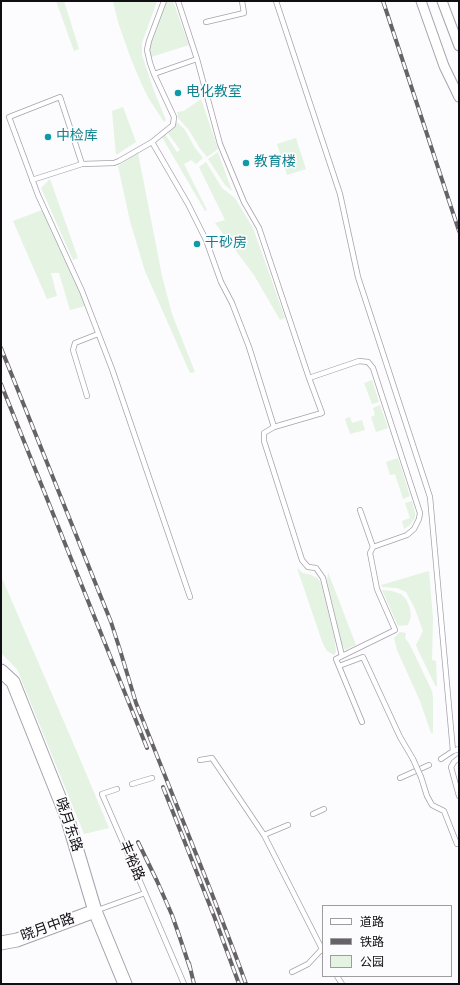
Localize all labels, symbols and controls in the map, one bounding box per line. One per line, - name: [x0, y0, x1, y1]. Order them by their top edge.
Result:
- place label: 电化教室: [186, 85, 242, 101]
- marker: 电化教室: [173, 88, 183, 98]
- place label: 中检库: [56, 129, 98, 145]
- marker: 中检库: [43, 132, 53, 142]
- place label: 教育楼: [254, 155, 296, 171]
- marker: 教育楼: [241, 158, 251, 168]
- place label: 干砂房: [205, 236, 247, 252]
- marker: 干砂房: [192, 239, 202, 249]
- street label: 晓月东路: [51, 796, 85, 854]
- street label: 丰裕路: [115, 838, 147, 884]
- legend: [322, 905, 452, 977]
- street label: 晓月中路: [19, 911, 77, 945]
- text: 道路: [360, 914, 384, 930]
- text: 铁路: [360, 934, 384, 950]
- text: 公园: [360, 954, 384, 970]

